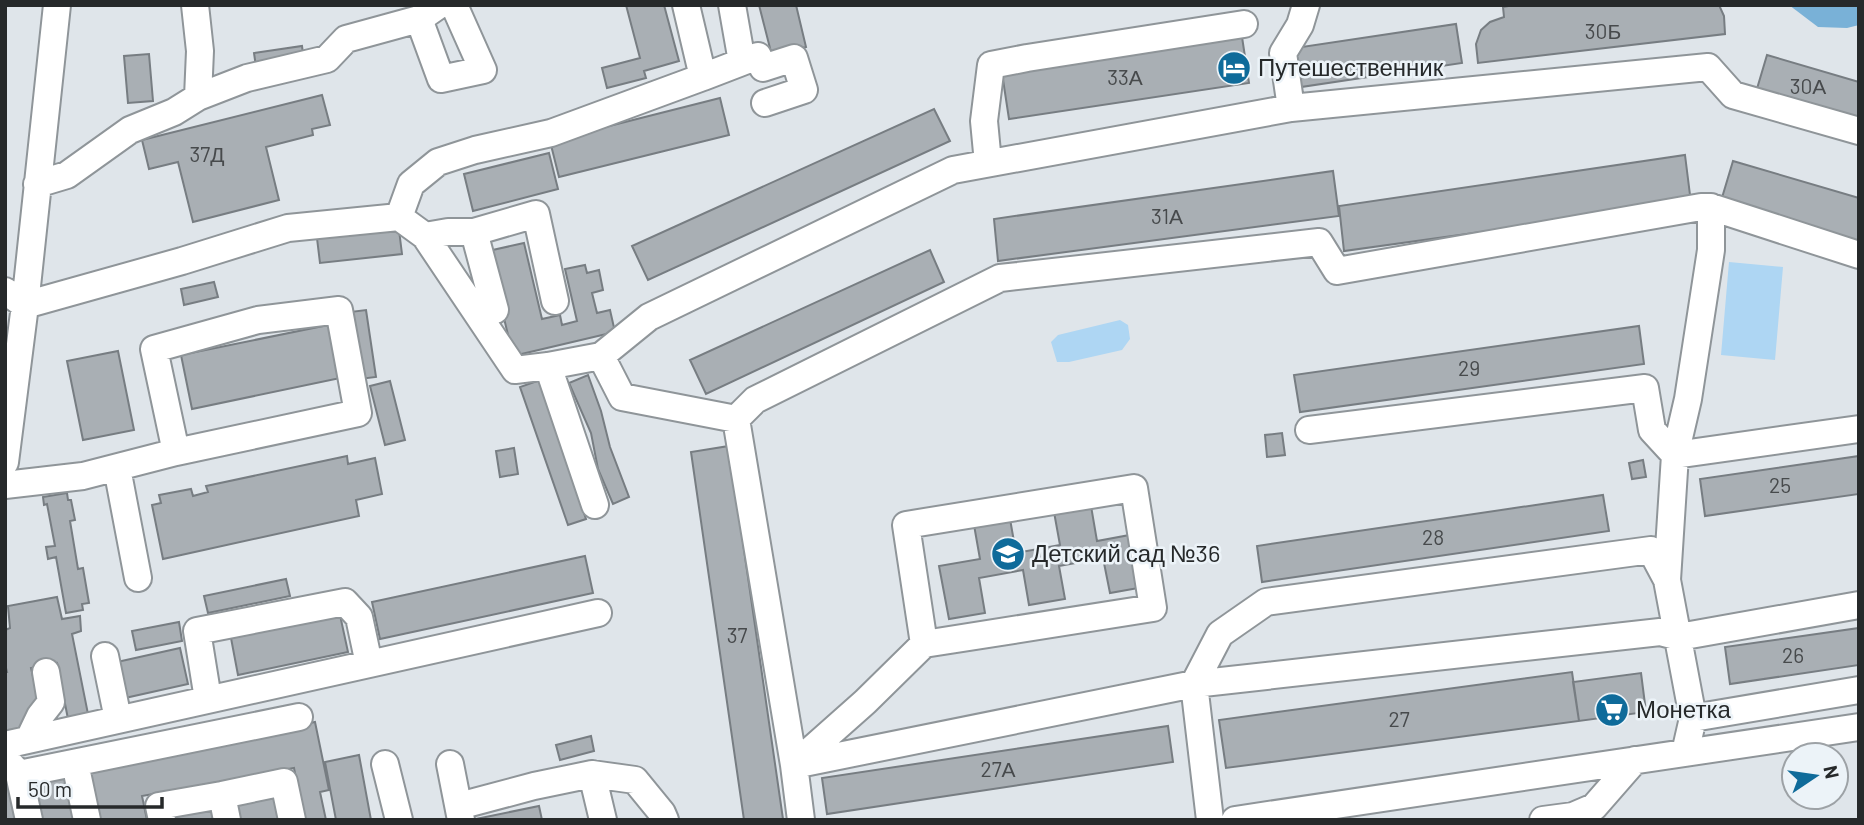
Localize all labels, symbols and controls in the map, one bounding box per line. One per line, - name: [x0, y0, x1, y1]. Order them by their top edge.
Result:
- house number: 30Б: [1585, 18, 1621, 43]
- hotel icon: Путешественник: [1215, 49, 1253, 87]
- place label: Путешественник: [1258, 52, 1444, 81]
- house number: 33А: [1107, 64, 1143, 89]
- house number: 30А: [1790, 73, 1826, 98]
- house number: 37Д: [190, 141, 224, 166]
- house number: 31А: [1151, 203, 1183, 228]
- house number: 29: [1458, 355, 1480, 380]
- house number: 25: [1769, 472, 1791, 497]
- house number: 28: [1422, 524, 1444, 549]
- school or university icon: Детский сад №36: [989, 535, 1027, 573]
- place label: Детский сад №36: [1032, 538, 1220, 567]
- house number: 37: [727, 622, 747, 647]
- house number: 26: [1782, 642, 1804, 667]
- supermarket icon: Монетка: [1593, 691, 1631, 729]
- place label: Монетка: [1636, 694, 1731, 723]
- house number: 27: [1388, 706, 1410, 731]
- north arrow: [1780, 741, 1850, 811]
- house number: 27А: [980, 756, 1016, 781]
- text: N: [1819, 763, 1845, 781]
- scale bar: [18, 766, 161, 810]
- text: 50 m: [28, 776, 72, 801]

